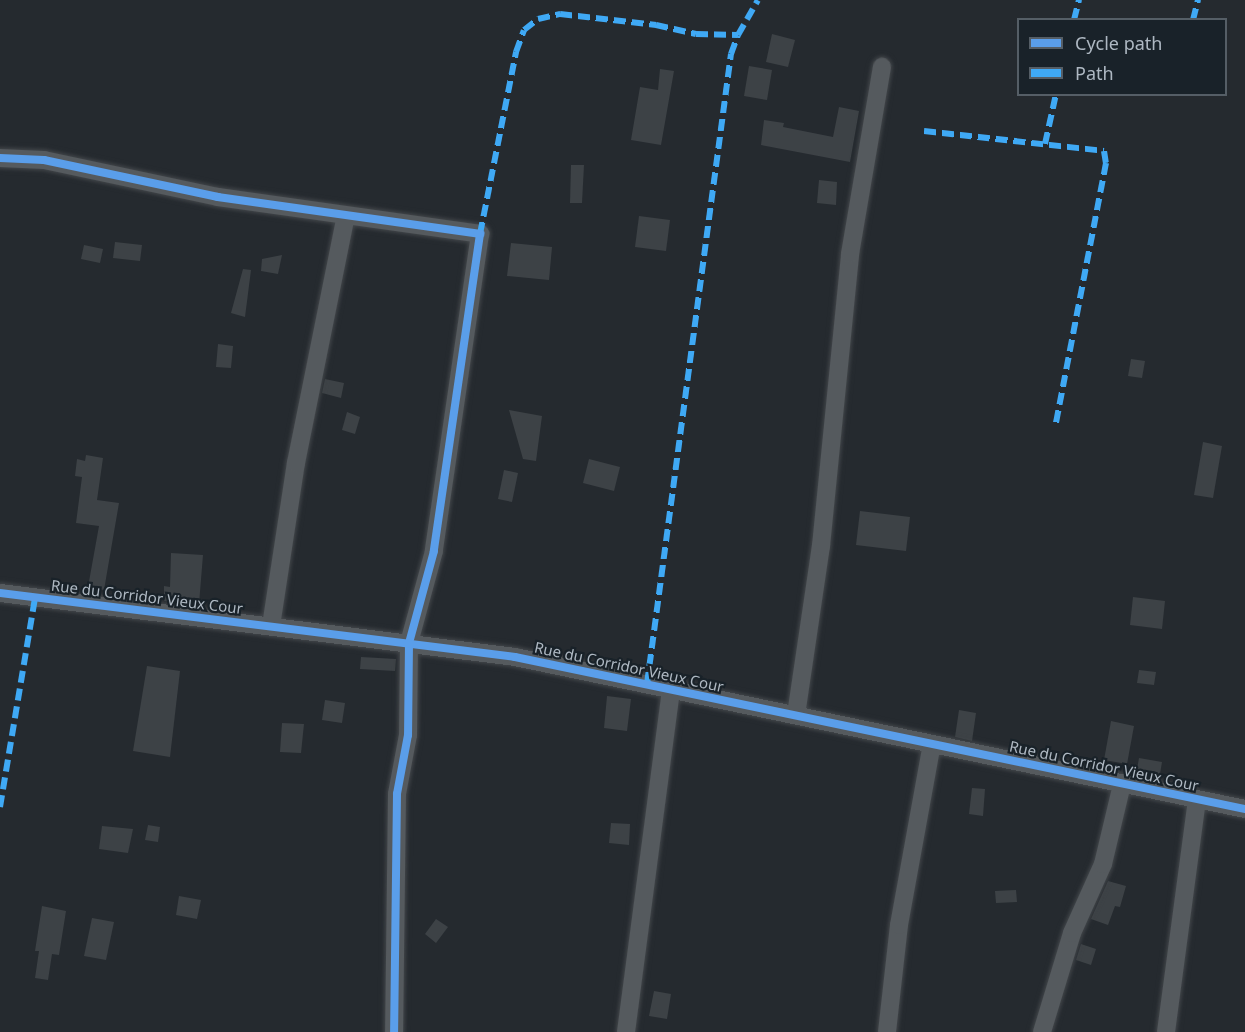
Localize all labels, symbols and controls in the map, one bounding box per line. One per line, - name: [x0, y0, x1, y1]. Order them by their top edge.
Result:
- legend: [1017, 18, 1227, 96]
- text: Cycle path: [1075, 31, 1162, 55]
- text: Path: [1075, 61, 1114, 85]
- street label: Rue du Corridor Vieux Cour: [50, 576, 244, 618]
- street label: Rue du Corridor Vieux Cour: [533, 638, 725, 696]
- street label: Rue du Corridor Vieux Cour: [1008, 737, 1200, 795]

